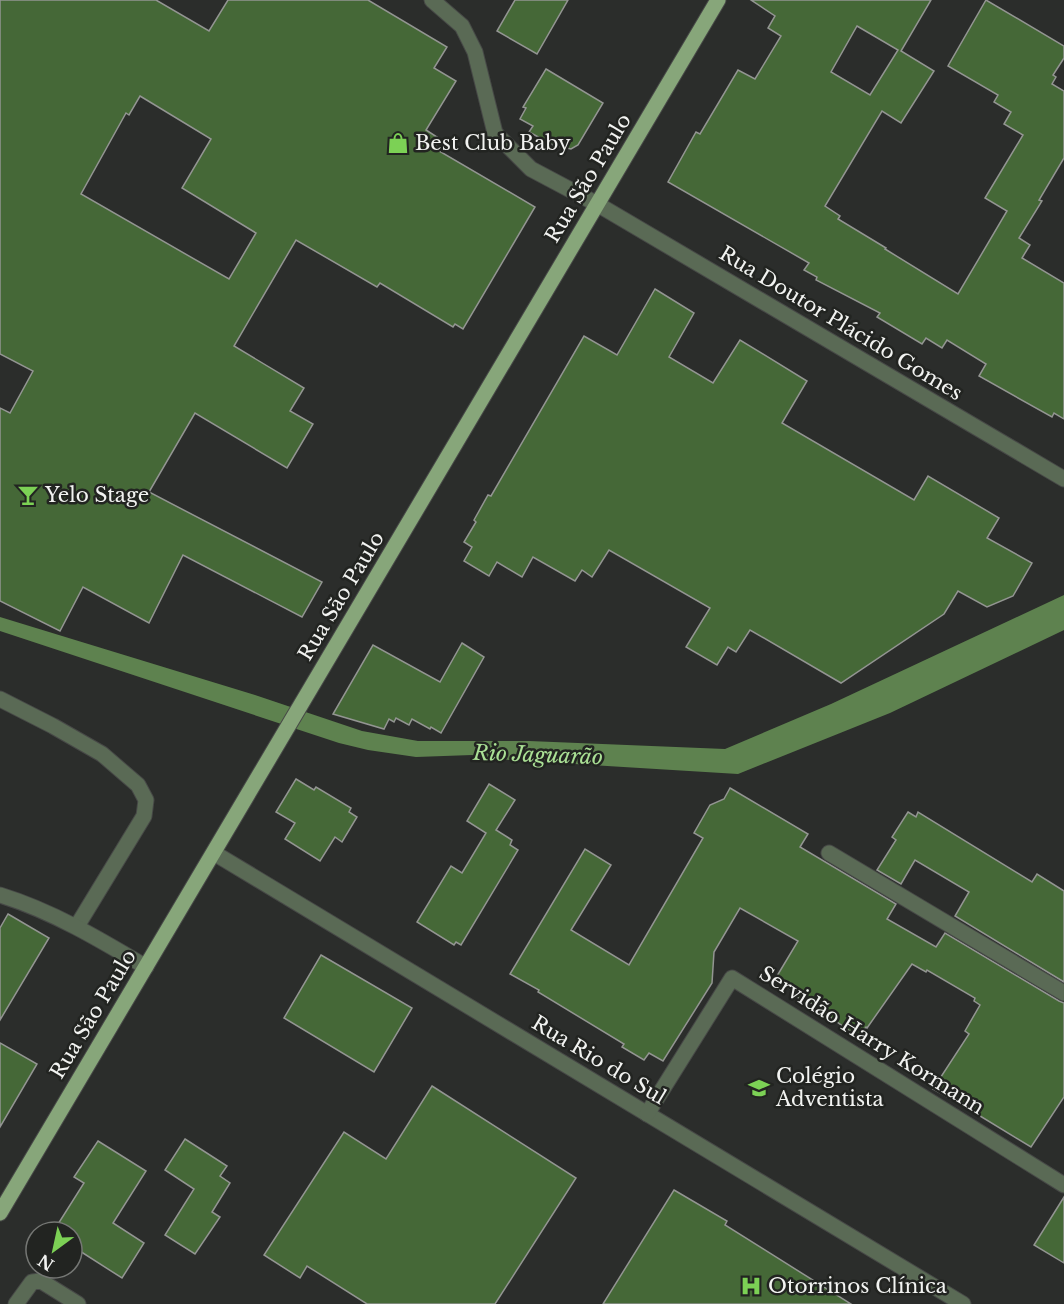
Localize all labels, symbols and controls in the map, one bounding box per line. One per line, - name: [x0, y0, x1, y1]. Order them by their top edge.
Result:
- street label: Rua São Paulo: [540, 109, 636, 247]
- shop icon: Best Club Baby: [386, 131, 410, 155]
- place label: Best Club Baby: [415, 131, 571, 155]
- street label: Rua Doutor Plácido Gomes: [715, 241, 967, 405]
- bar icon: Yelo Stage: [16, 483, 40, 507]
- place label: Yelo Stage: [44, 483, 149, 507]
- street label: Rua São Paulo: [293, 527, 389, 665]
- water label: Rio Jaguarão: [472, 740, 603, 770]
- street label: Rua São Paulo: [45, 945, 141, 1083]
- street label: Servidão Harry Kormann: [755, 961, 989, 1119]
- street label: Rua Rio do Sul: [528, 1010, 670, 1110]
- place label: Colégio Adventista: [775, 1064, 885, 1111]
- school or university icon: Colégio Adventista: [747, 1076, 771, 1100]
- north arrow: [24, 1220, 84, 1280]
- text: N: [34, 1250, 58, 1275]
- hospital icon: Otorrinos Clínica: [739, 1274, 763, 1298]
- place label: Otorrinos Clínica: [768, 1274, 948, 1298]

